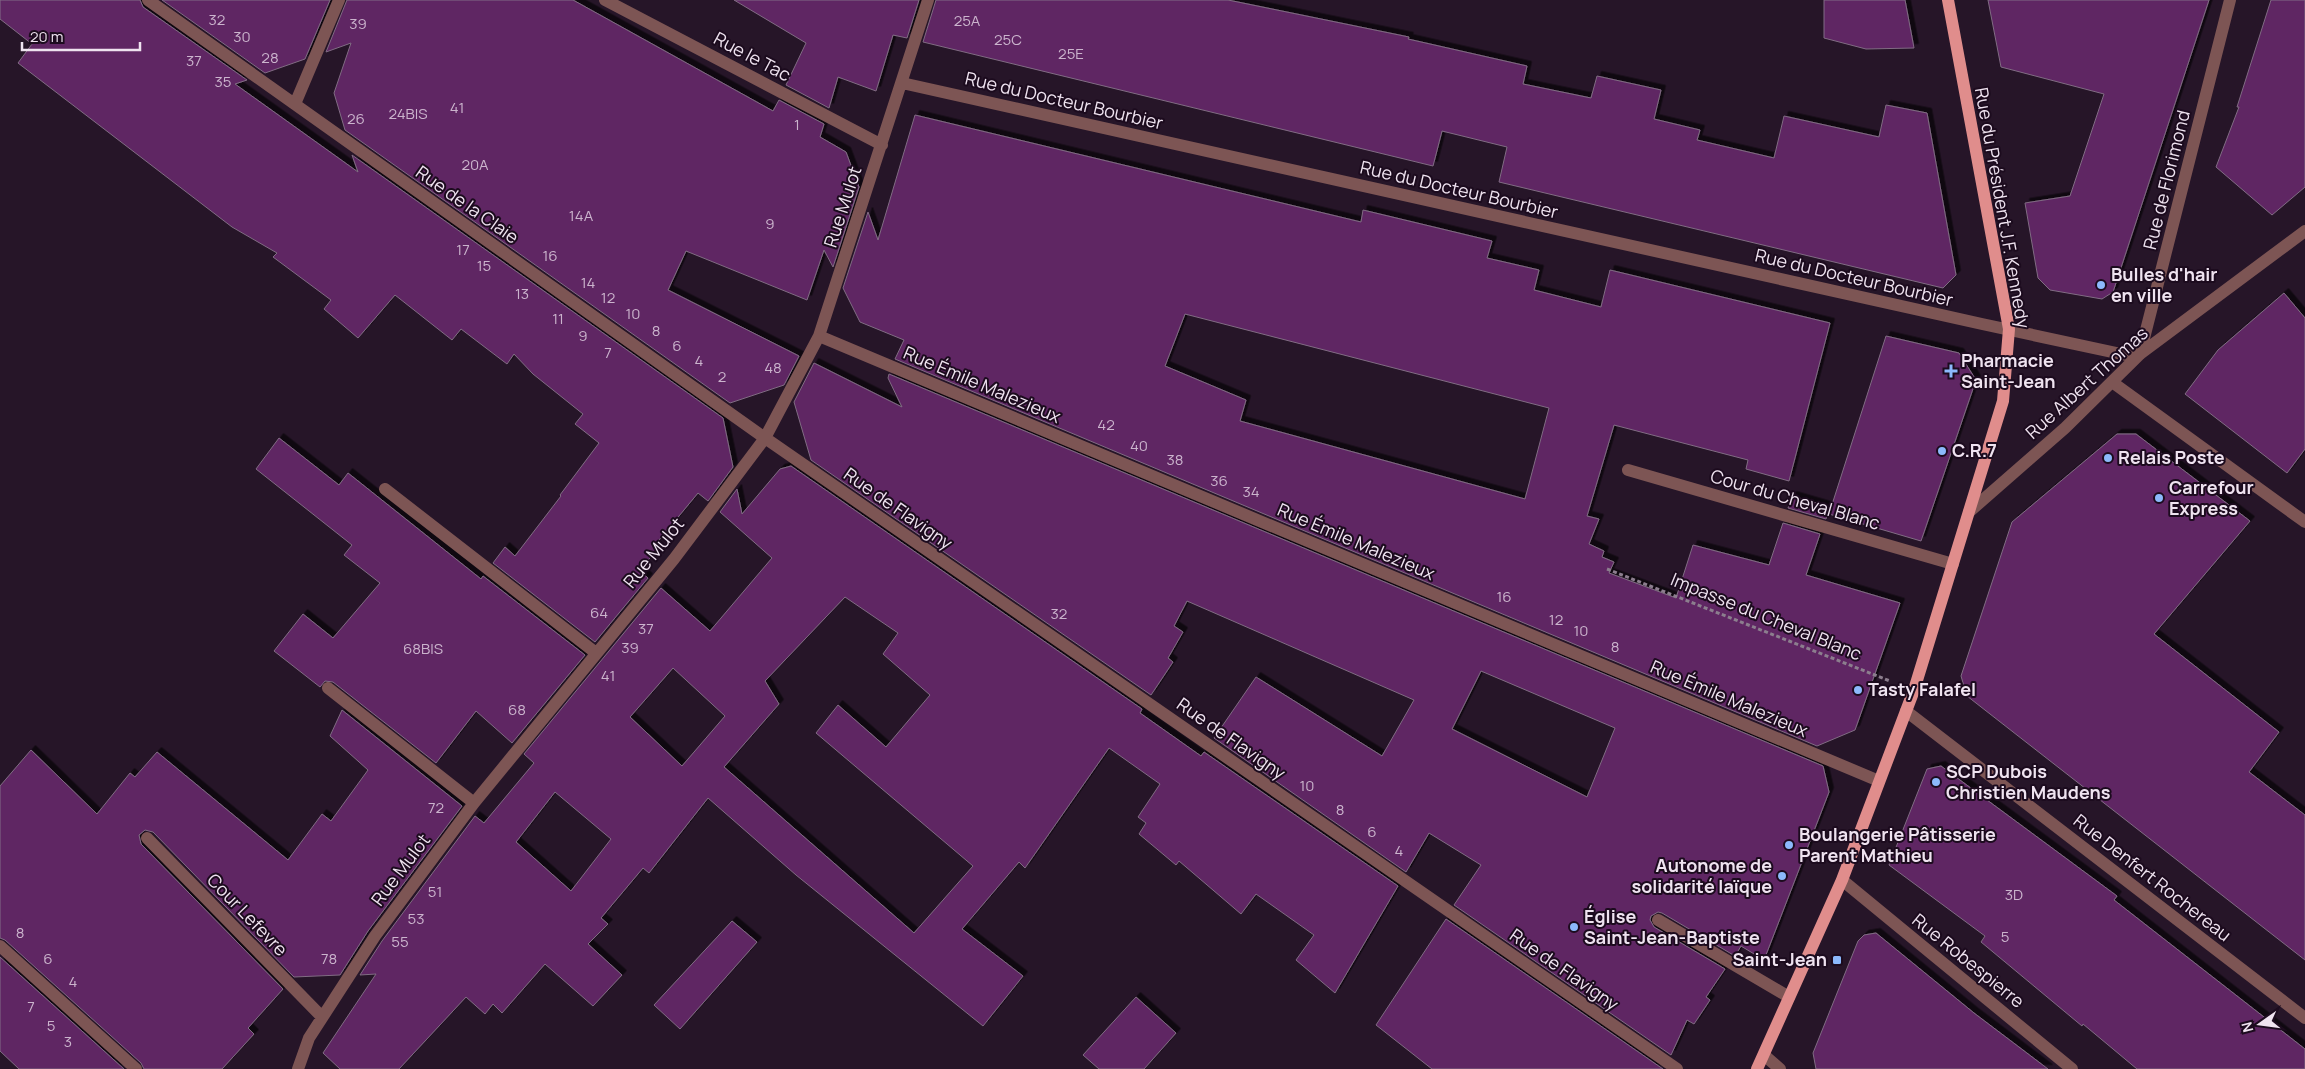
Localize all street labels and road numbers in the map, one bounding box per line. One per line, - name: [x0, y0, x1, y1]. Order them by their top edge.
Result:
- street label: Rue le Tac: [710, 26, 795, 86]
- street label: Rue du Docteur Bourbier: [963, 66, 1166, 135]
- street label: Rue du Président J.F. Kennedy: [1970, 85, 2036, 331]
- street label: Rue de Florimond: [2137, 108, 2195, 252]
- street label: Rue du Docteur Bourbier: [1358, 155, 1561, 224]
- street label: Rue de la Claie: [411, 160, 524, 249]
- street label: Rue Mulot: [818, 163, 866, 250]
- street label: Rue du Docteur Bourbier: [1753, 243, 1956, 312]
- street label: Rue Albert Thomas: [2020, 321, 2153, 444]
- street label: Rue Émile Malezieux: [900, 340, 1065, 428]
- street label: Rue de Flavigny: [839, 462, 958, 555]
- street label: Cour du Cheval Blanc: [1708, 463, 1883, 535]
- street label: Rue Émile Malezieux: [1274, 497, 1439, 585]
- street label: Rue Mulot: [617, 512, 689, 593]
- street label: Impasse du Cheval Blanc: [1667, 567, 1866, 665]
- street label: Rue Émile Malezieux: [1647, 654, 1812, 742]
- street label: Rue de Flavigny: [1172, 692, 1291, 785]
- street label: Rue Denfert Rochereau: [2069, 808, 2236, 946]
- street label: Rue Mulot: [365, 829, 435, 910]
- street label: Cour Lefevre: [202, 868, 293, 961]
- street label: Rue Robespierre: [1908, 908, 2030, 1013]
- street label: Rue de Flavigny: [1505, 923, 1624, 1016]

